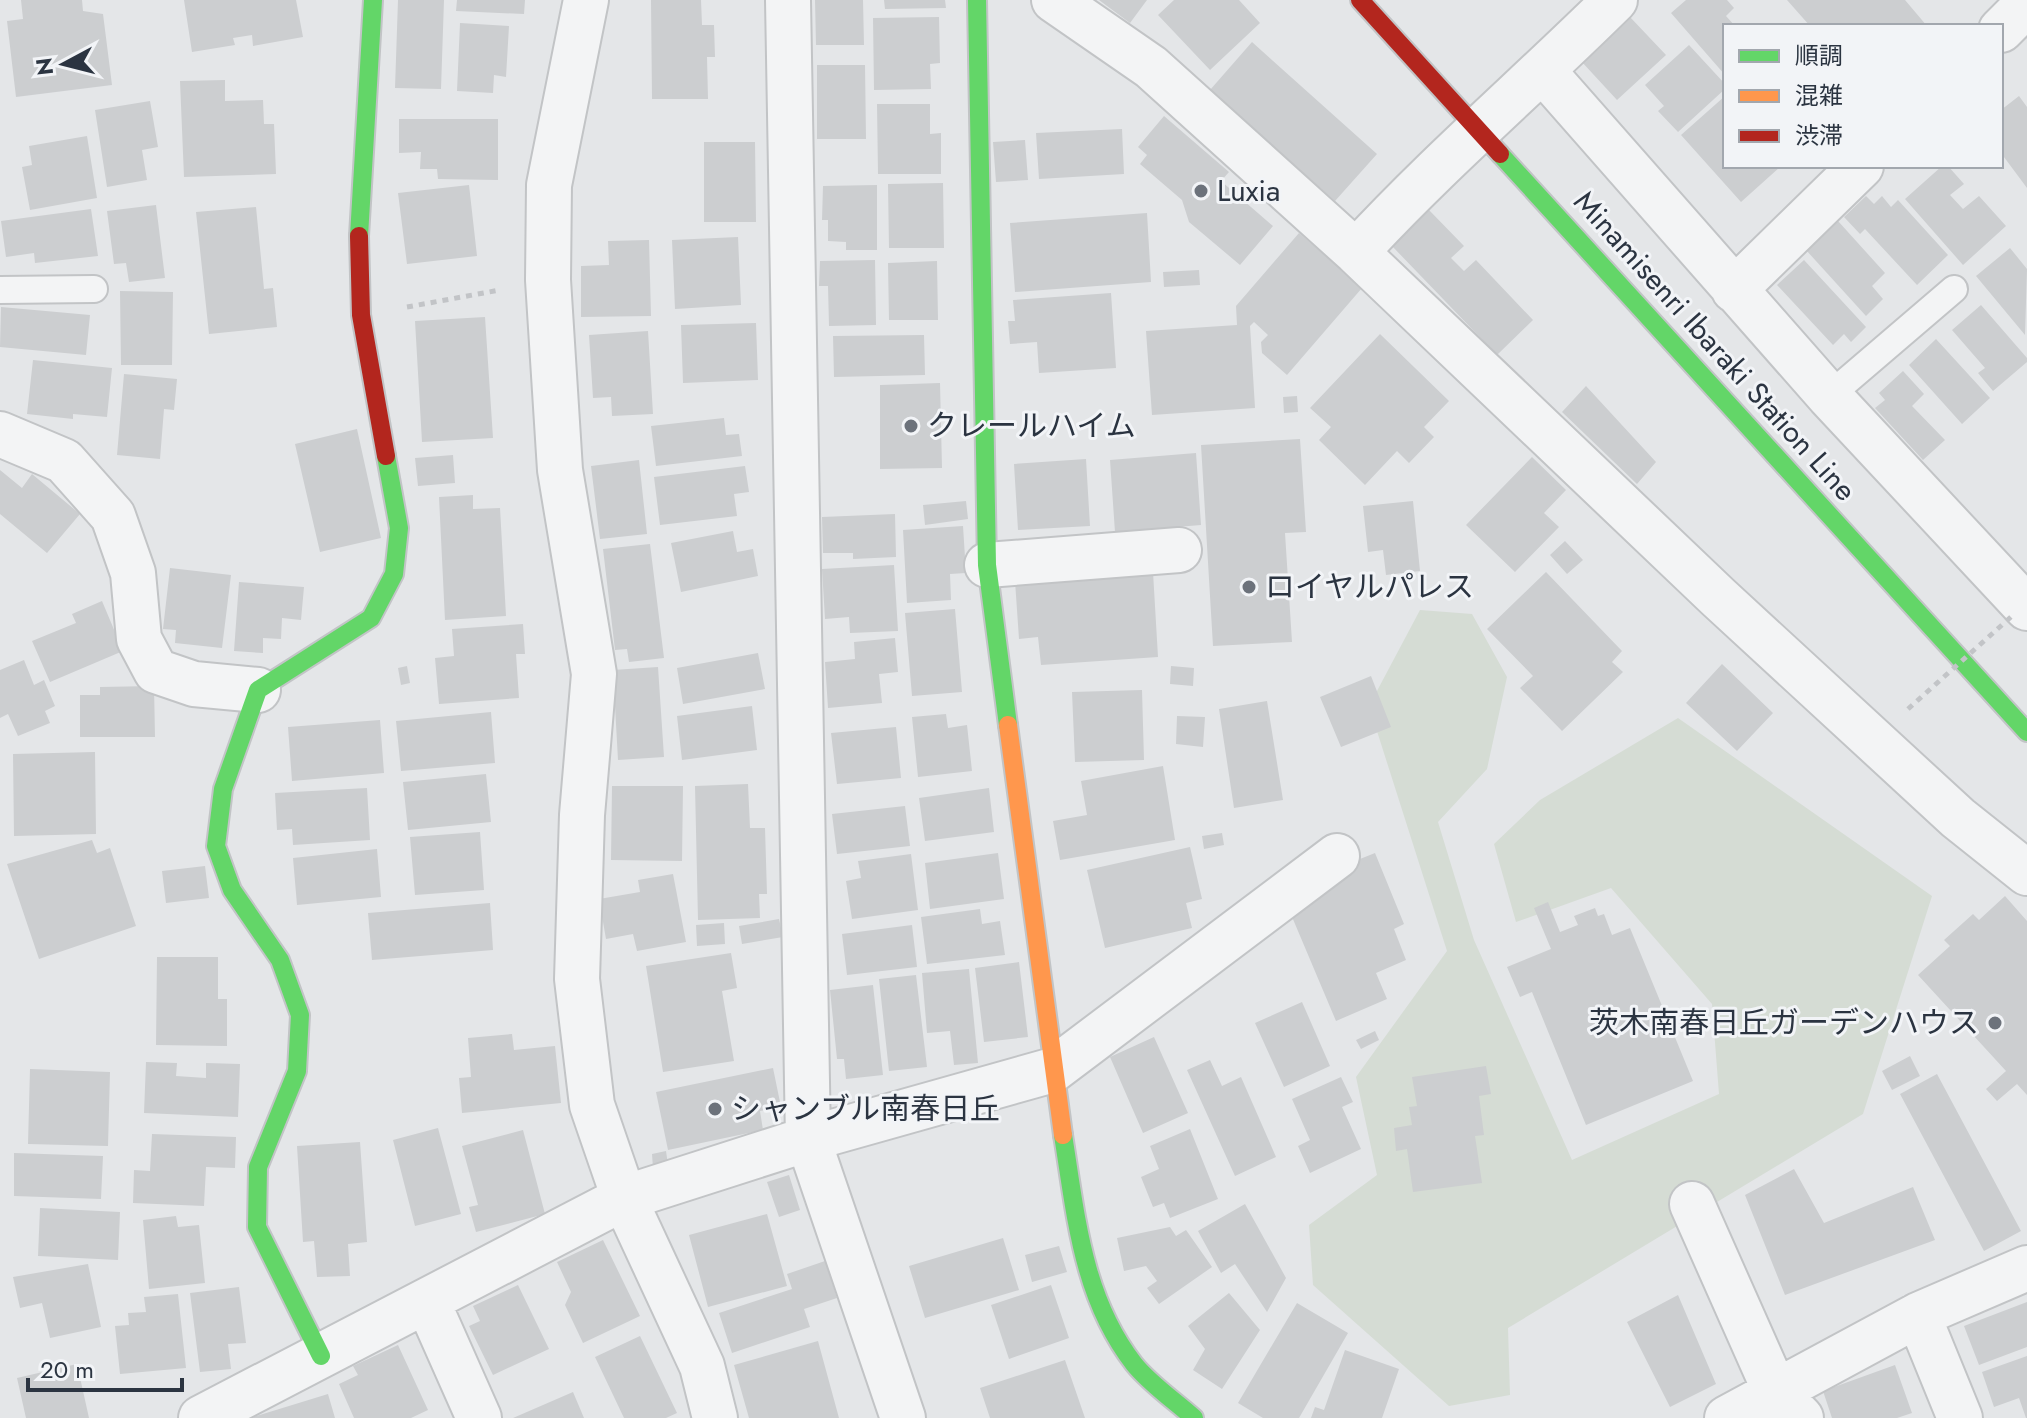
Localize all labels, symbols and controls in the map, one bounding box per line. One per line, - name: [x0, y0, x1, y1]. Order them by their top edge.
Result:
- north arrow: [24, 24, 104, 104]
- legend: [1723, 24, 2003, 168]
- text: 順調: [1795, 38, 1843, 73]
- text: N: [27, 56, 61, 77]
- text: 混雑: [1795, 78, 1843, 113]
- text: 渋滞: [1795, 118, 1843, 153]
- place label: Luxia: [1217, 169, 1280, 212]
- street label: Minamisenri Ibaraki Station Line: [1564, 181, 1867, 510]
- marker: Luxia: [1192, 182, 1210, 200]
- place label: クレールハイム: [927, 404, 1136, 447]
- marker: クレールハイム: [902, 417, 920, 435]
- place label: ロイヤルパレス: [1265, 565, 1474, 608]
- marker: ロイヤルパレス: [1240, 578, 1258, 596]
- place label: 茨木南春日丘ガーデンハウス: [1589, 1001, 1979, 1044]
- marker: 茨木南春日丘ガーデンハウス: [1986, 1014, 2004, 1032]
- place label: シャンブル南春日丘: [731, 1087, 1000, 1130]
- marker: シャンブル南春日丘: [706, 1100, 724, 1118]
- scale bar: [28, 1342, 182, 1392]
- text: 20 m: [40, 1352, 94, 1387]

